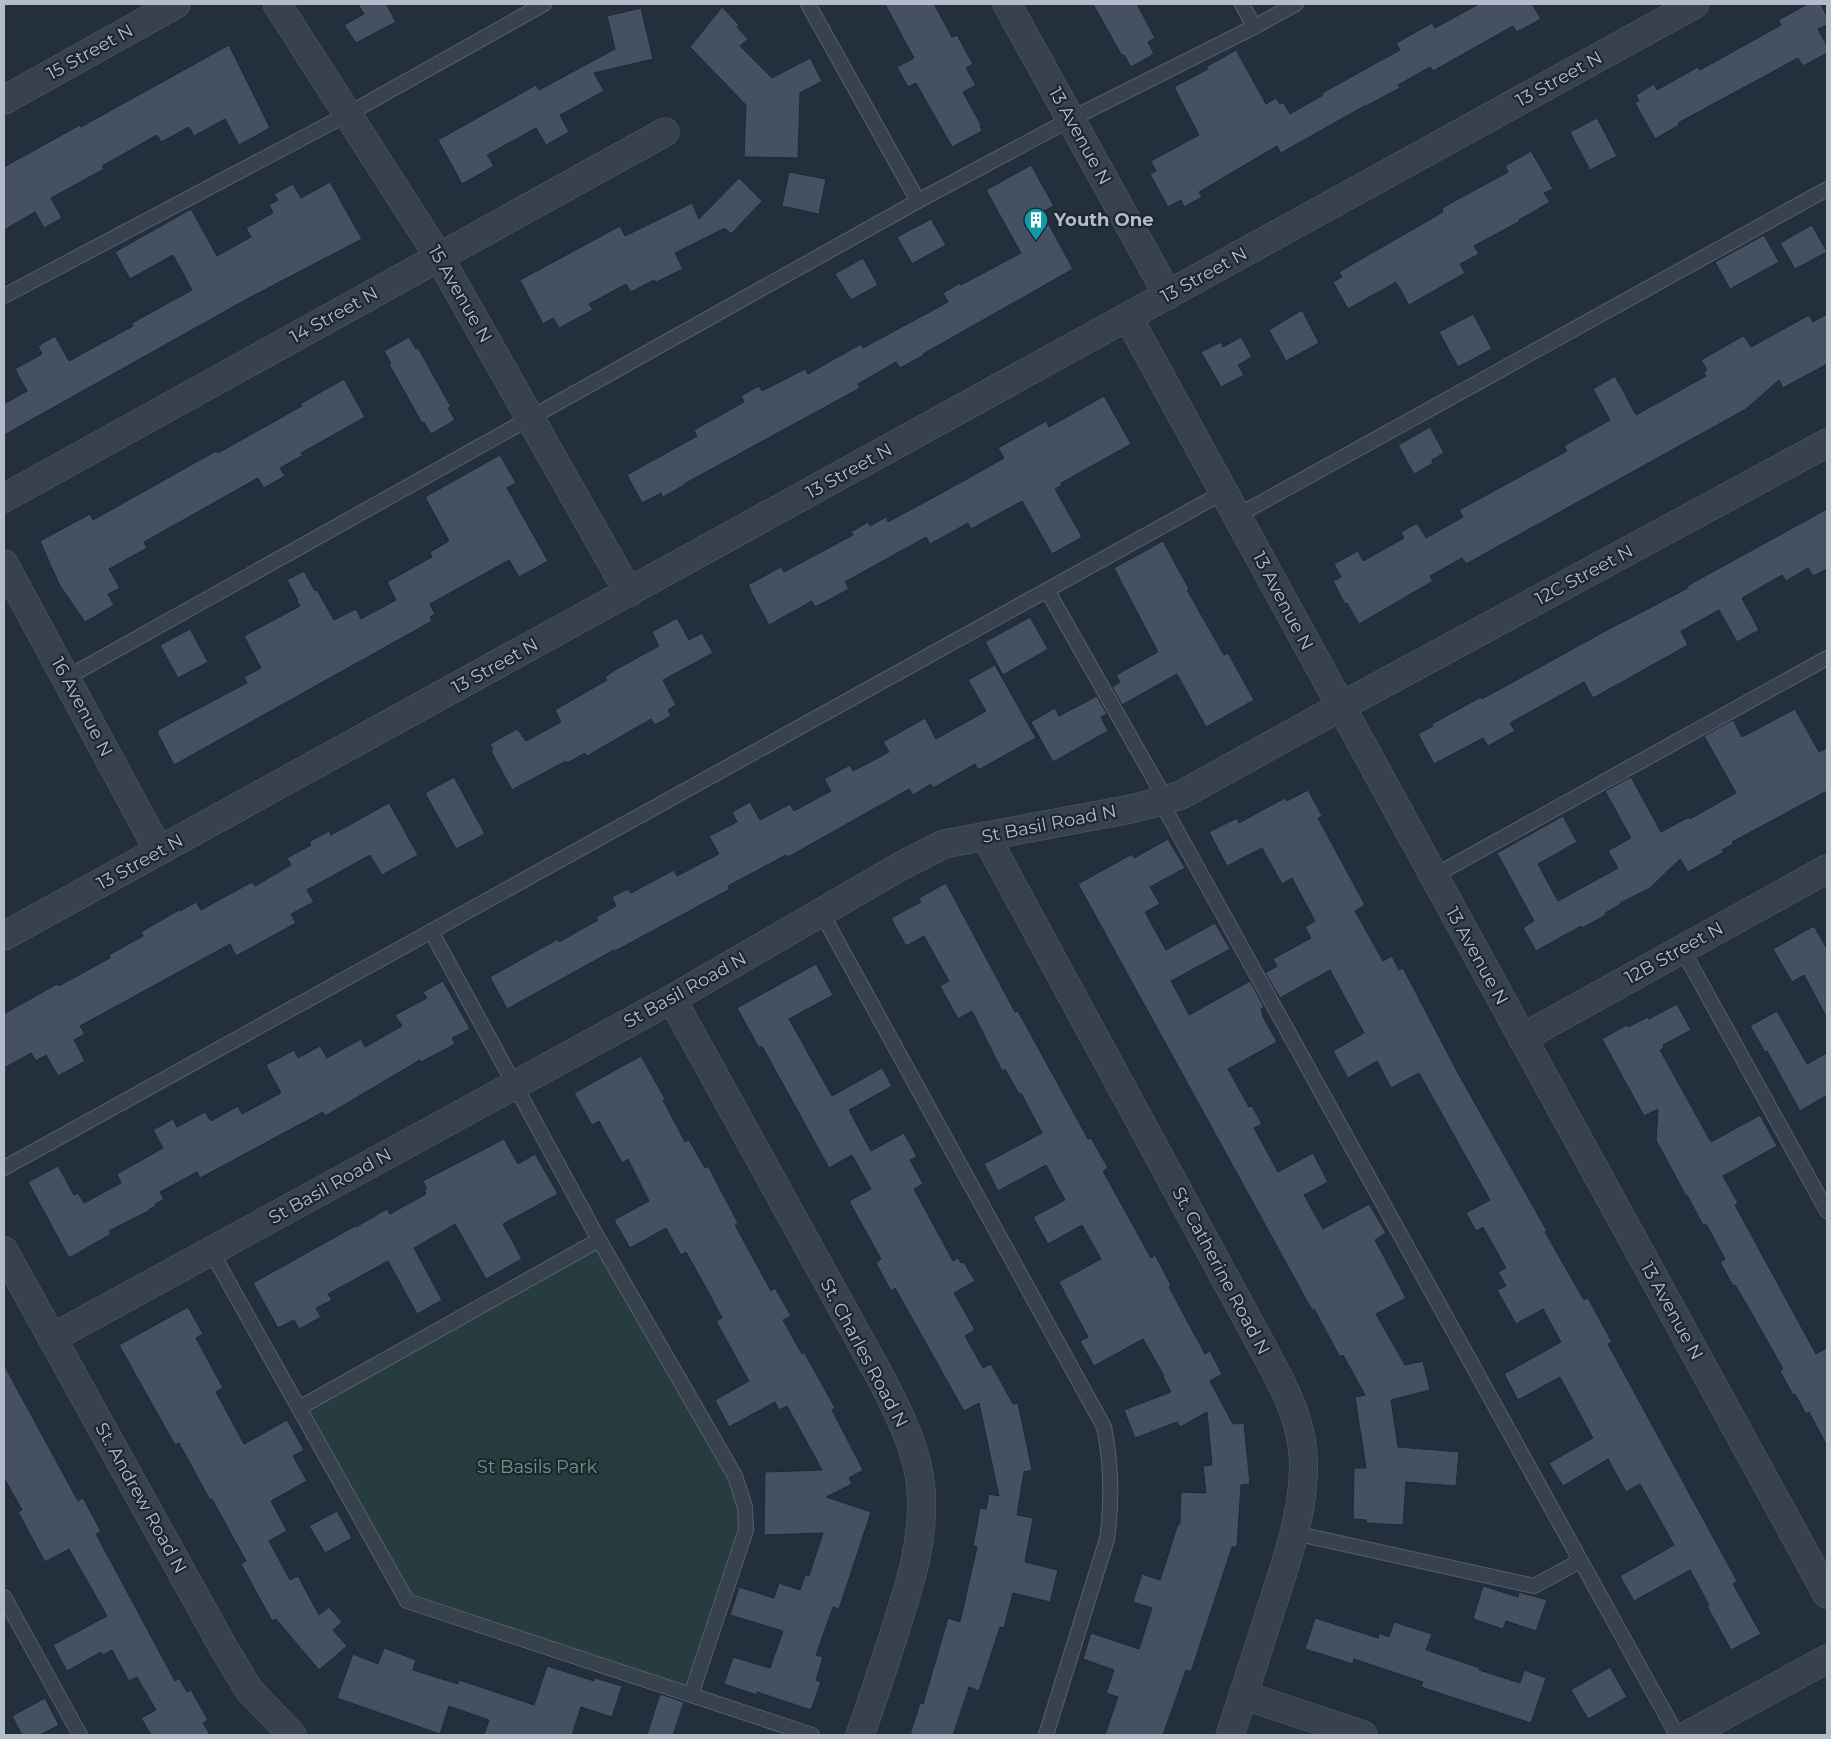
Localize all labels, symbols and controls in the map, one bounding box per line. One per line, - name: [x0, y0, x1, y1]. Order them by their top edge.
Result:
- street label: 15 Street N: [43, 19, 137, 85]
- street label: 13 Street N: [1512, 46, 1606, 112]
- street label: 13 Avenue N: [1044, 83, 1116, 189]
- building icon: Youth One: [1023, 207, 1049, 241]
- place label: Youth One: [1053, 209, 1154, 231]
- street label: 15 Avenue N: [423, 241, 497, 347]
- street label: 13 Street N: [1157, 242, 1251, 308]
- street label: 14 Street N: [286, 282, 382, 348]
- street label: 13 Street N: [802, 438, 896, 504]
- street label: 12C Street N: [1531, 540, 1637, 610]
- street label: 13 Avenue N: [1248, 548, 1318, 654]
- street label: 13 Street N: [448, 633, 542, 699]
- street label: 16 Avenue N: [47, 654, 117, 760]
- street label: St Basil Road N: [980, 800, 1118, 848]
- street label: 13 Street N: [93, 829, 187, 895]
- street label: 13 Avenue N: [1441, 903, 1513, 1009]
- street label: 12B Street N: [1621, 917, 1727, 989]
- street label: St Basil Road N: [620, 947, 750, 1033]
- street label: St Basil Road N: [265, 1143, 395, 1229]
- street label: St. Catherine Road N: [1167, 1183, 1275, 1359]
- street label: 13 Avenue N: [1636, 1258, 1708, 1364]
- street label: St. Charles Road N: [815, 1275, 913, 1431]
- street label: St. Andrew Road N: [90, 1419, 192, 1577]
- park label: St Basils Park: [477, 1456, 597, 1478]

